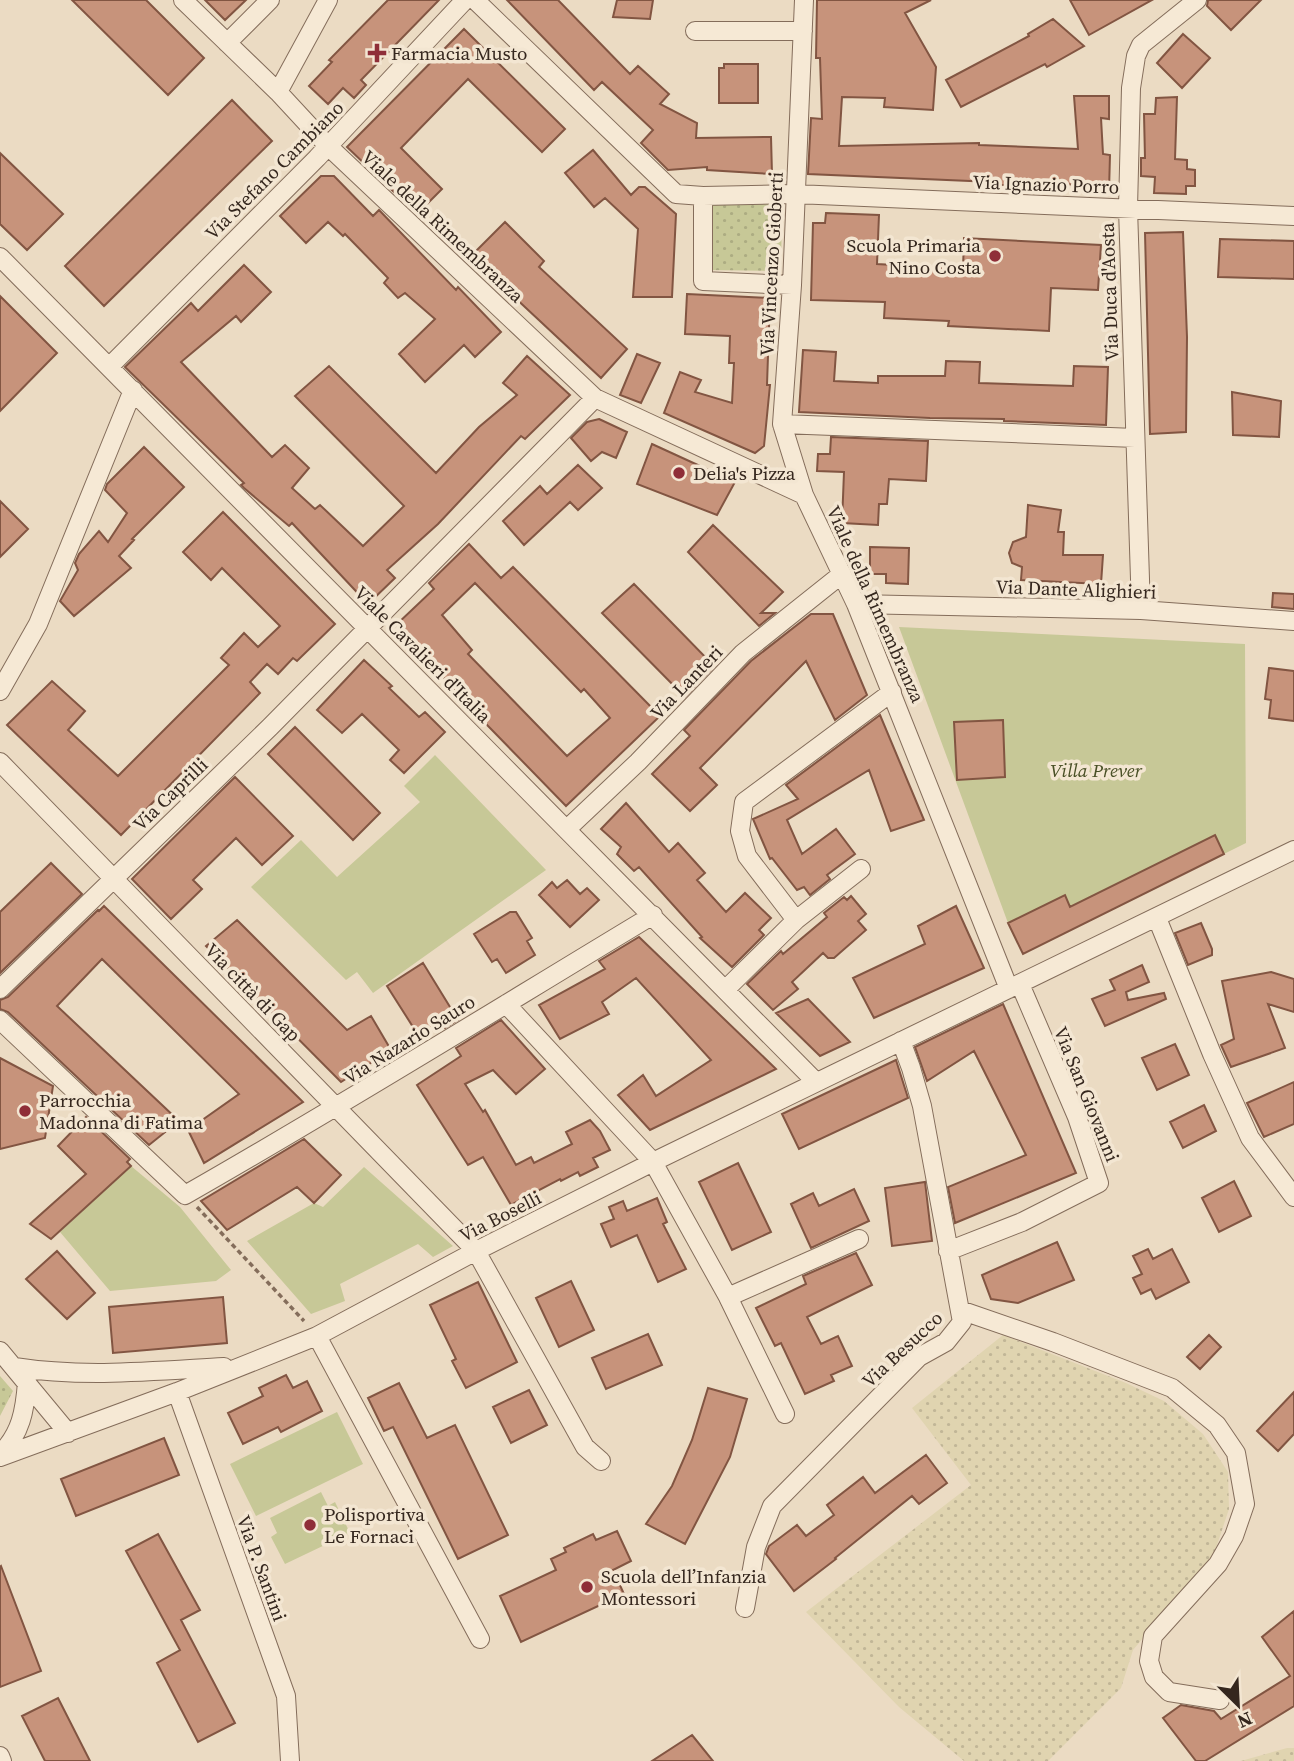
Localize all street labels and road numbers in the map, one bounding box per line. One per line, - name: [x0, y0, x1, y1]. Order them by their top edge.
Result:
- street label: Via Stefano Cambiano: [199, 95, 349, 245]
- street label: Viale della Rimembranza: [356, 144, 530, 308]
- street label: Via Ignazio Porro: [972, 168, 1120, 200]
- street label: Via Vincenzo Gioberti: [753, 171, 789, 357]
- street label: Via Duca d'Aosta: [1094, 222, 1124, 362]
- street label: Viale della Rimembranza: [821, 501, 931, 707]
- street label: Via Dante Alighieri: [995, 573, 1157, 605]
- street label: Viale Cavalieri d'Italia: [349, 580, 498, 729]
- street label: Via Lanteri: [644, 639, 728, 725]
- street label: Via Caprilli: [127, 751, 213, 836]
- street label: Via città di Gap: [199, 937, 307, 1047]
- street label: Via Nazario Sauro: [338, 988, 480, 1090]
- street label: Via San Giovanni: [1048, 1022, 1126, 1166]
- street label: Via Boselli: [454, 1184, 546, 1248]
- street label: Via Besucco: [856, 1305, 948, 1393]
- street label: Via P. Santini: [231, 1511, 293, 1625]

